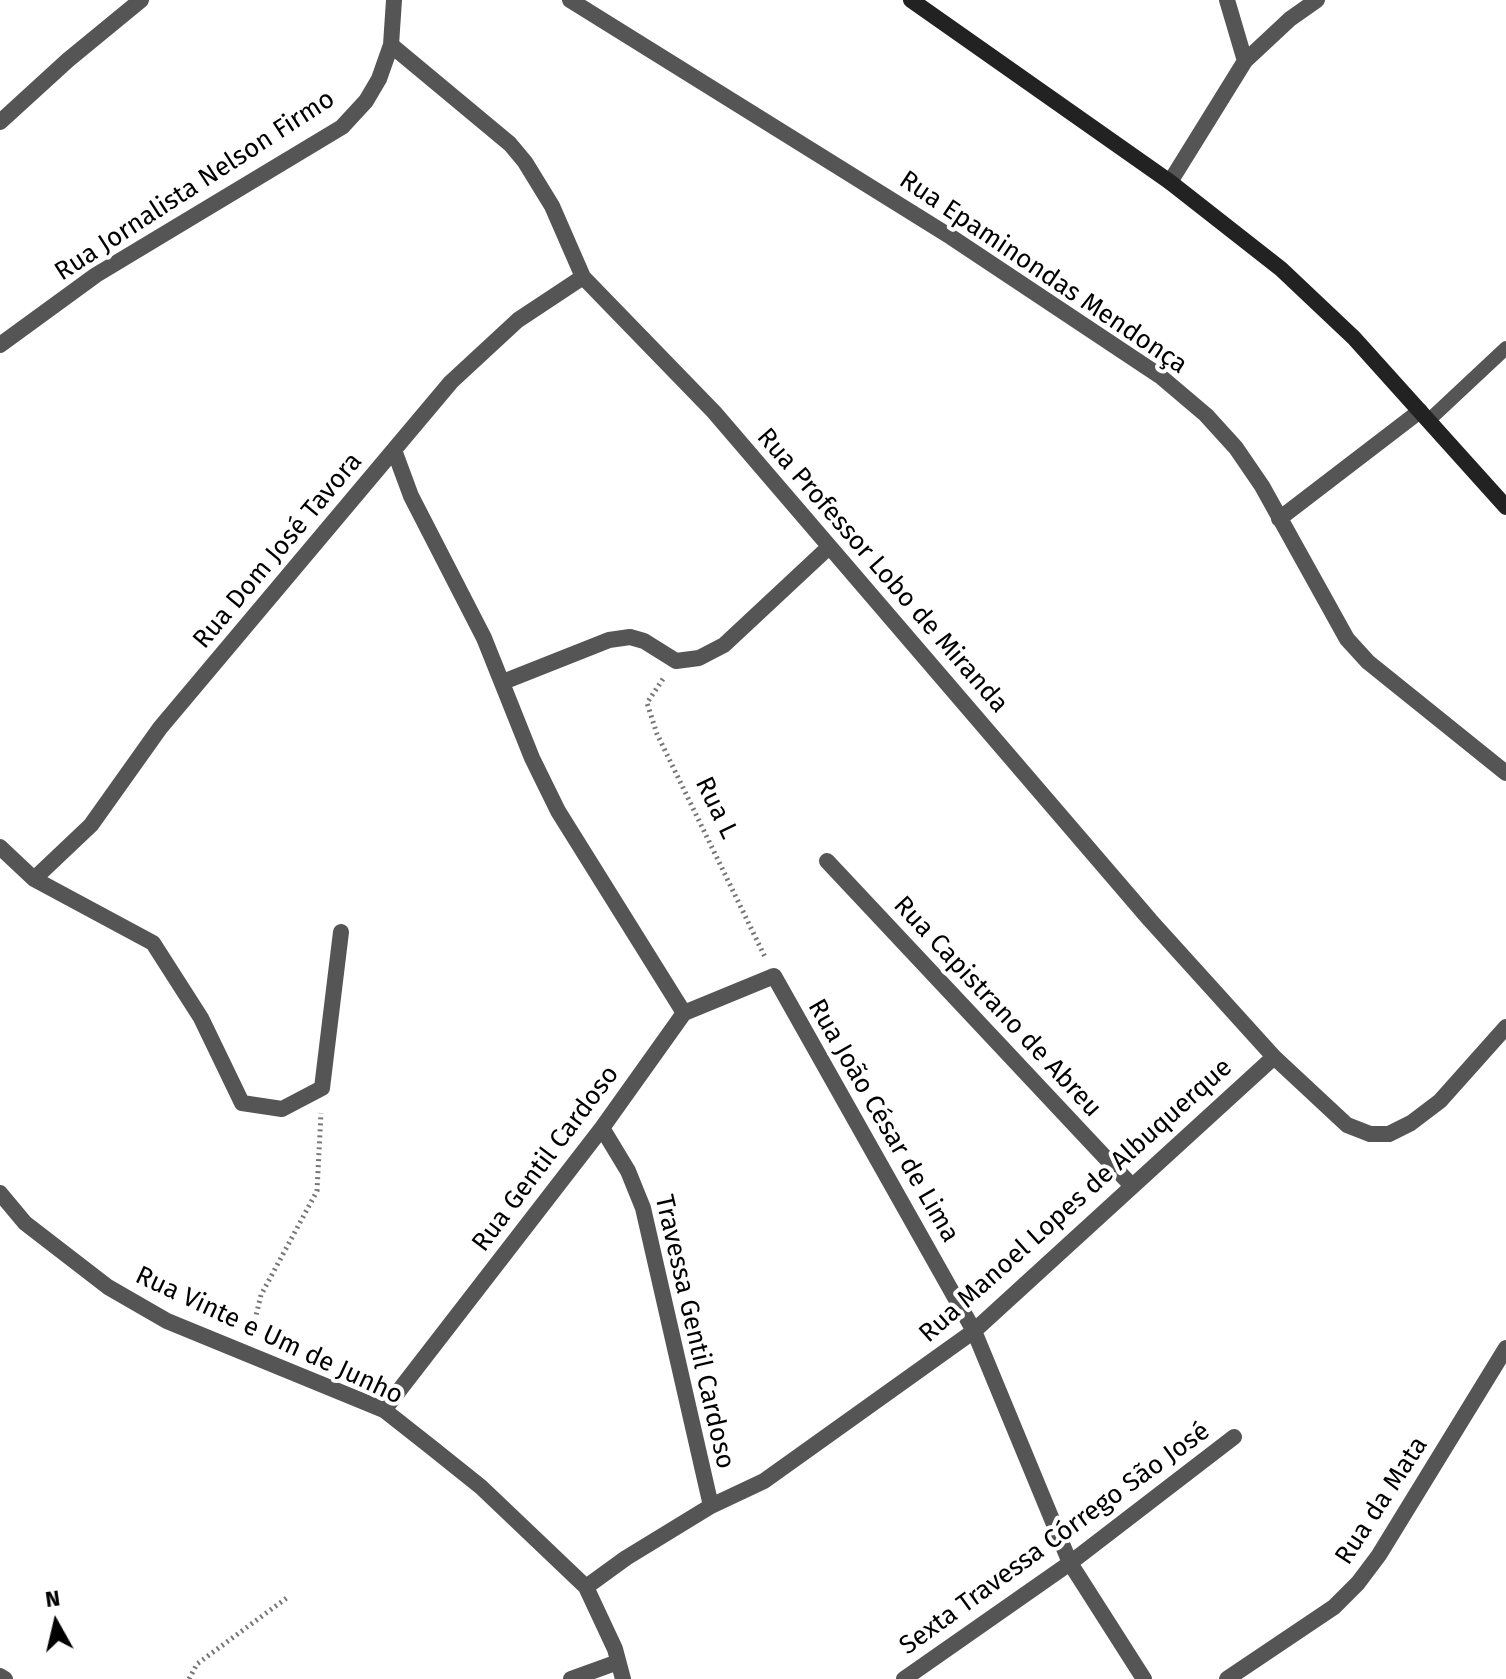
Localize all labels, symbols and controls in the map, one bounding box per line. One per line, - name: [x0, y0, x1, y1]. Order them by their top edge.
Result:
- street label: Rua Jornalista Nelson Firmo: [49, 84, 341, 288]
- street label: Rua Epaminondas Mendonça: [893, 165, 1193, 381]
- street label: Rua Professor Lobo de Miranda: [750, 422, 1014, 720]
- street label: Rua Dom José Tavora: [187, 447, 369, 655]
- street label: Rua L: [688, 772, 744, 844]
- street label: Rua Capistrano de Abreu: [886, 890, 1108, 1124]
- street label: Rua João César de Lima: [801, 994, 965, 1248]
- street label: Rua Manoel Lopes de Albuquerque: [913, 1052, 1239, 1350]
- street label: Rua Gentil Cardoso: [466, 1060, 626, 1258]
- street label: Travessa Gentil Cardoso: [647, 1192, 741, 1472]
- street label: Rua Vinte e Um de Junho: [130, 1260, 408, 1412]
- street label: Sexta Travessa Córrego São José: [894, 1416, 1216, 1662]
- street label: Rua da Mata: [1329, 1431, 1435, 1571]
- north arrow: [16, 1583, 96, 1663]
- text: N: [43, 1584, 62, 1613]

